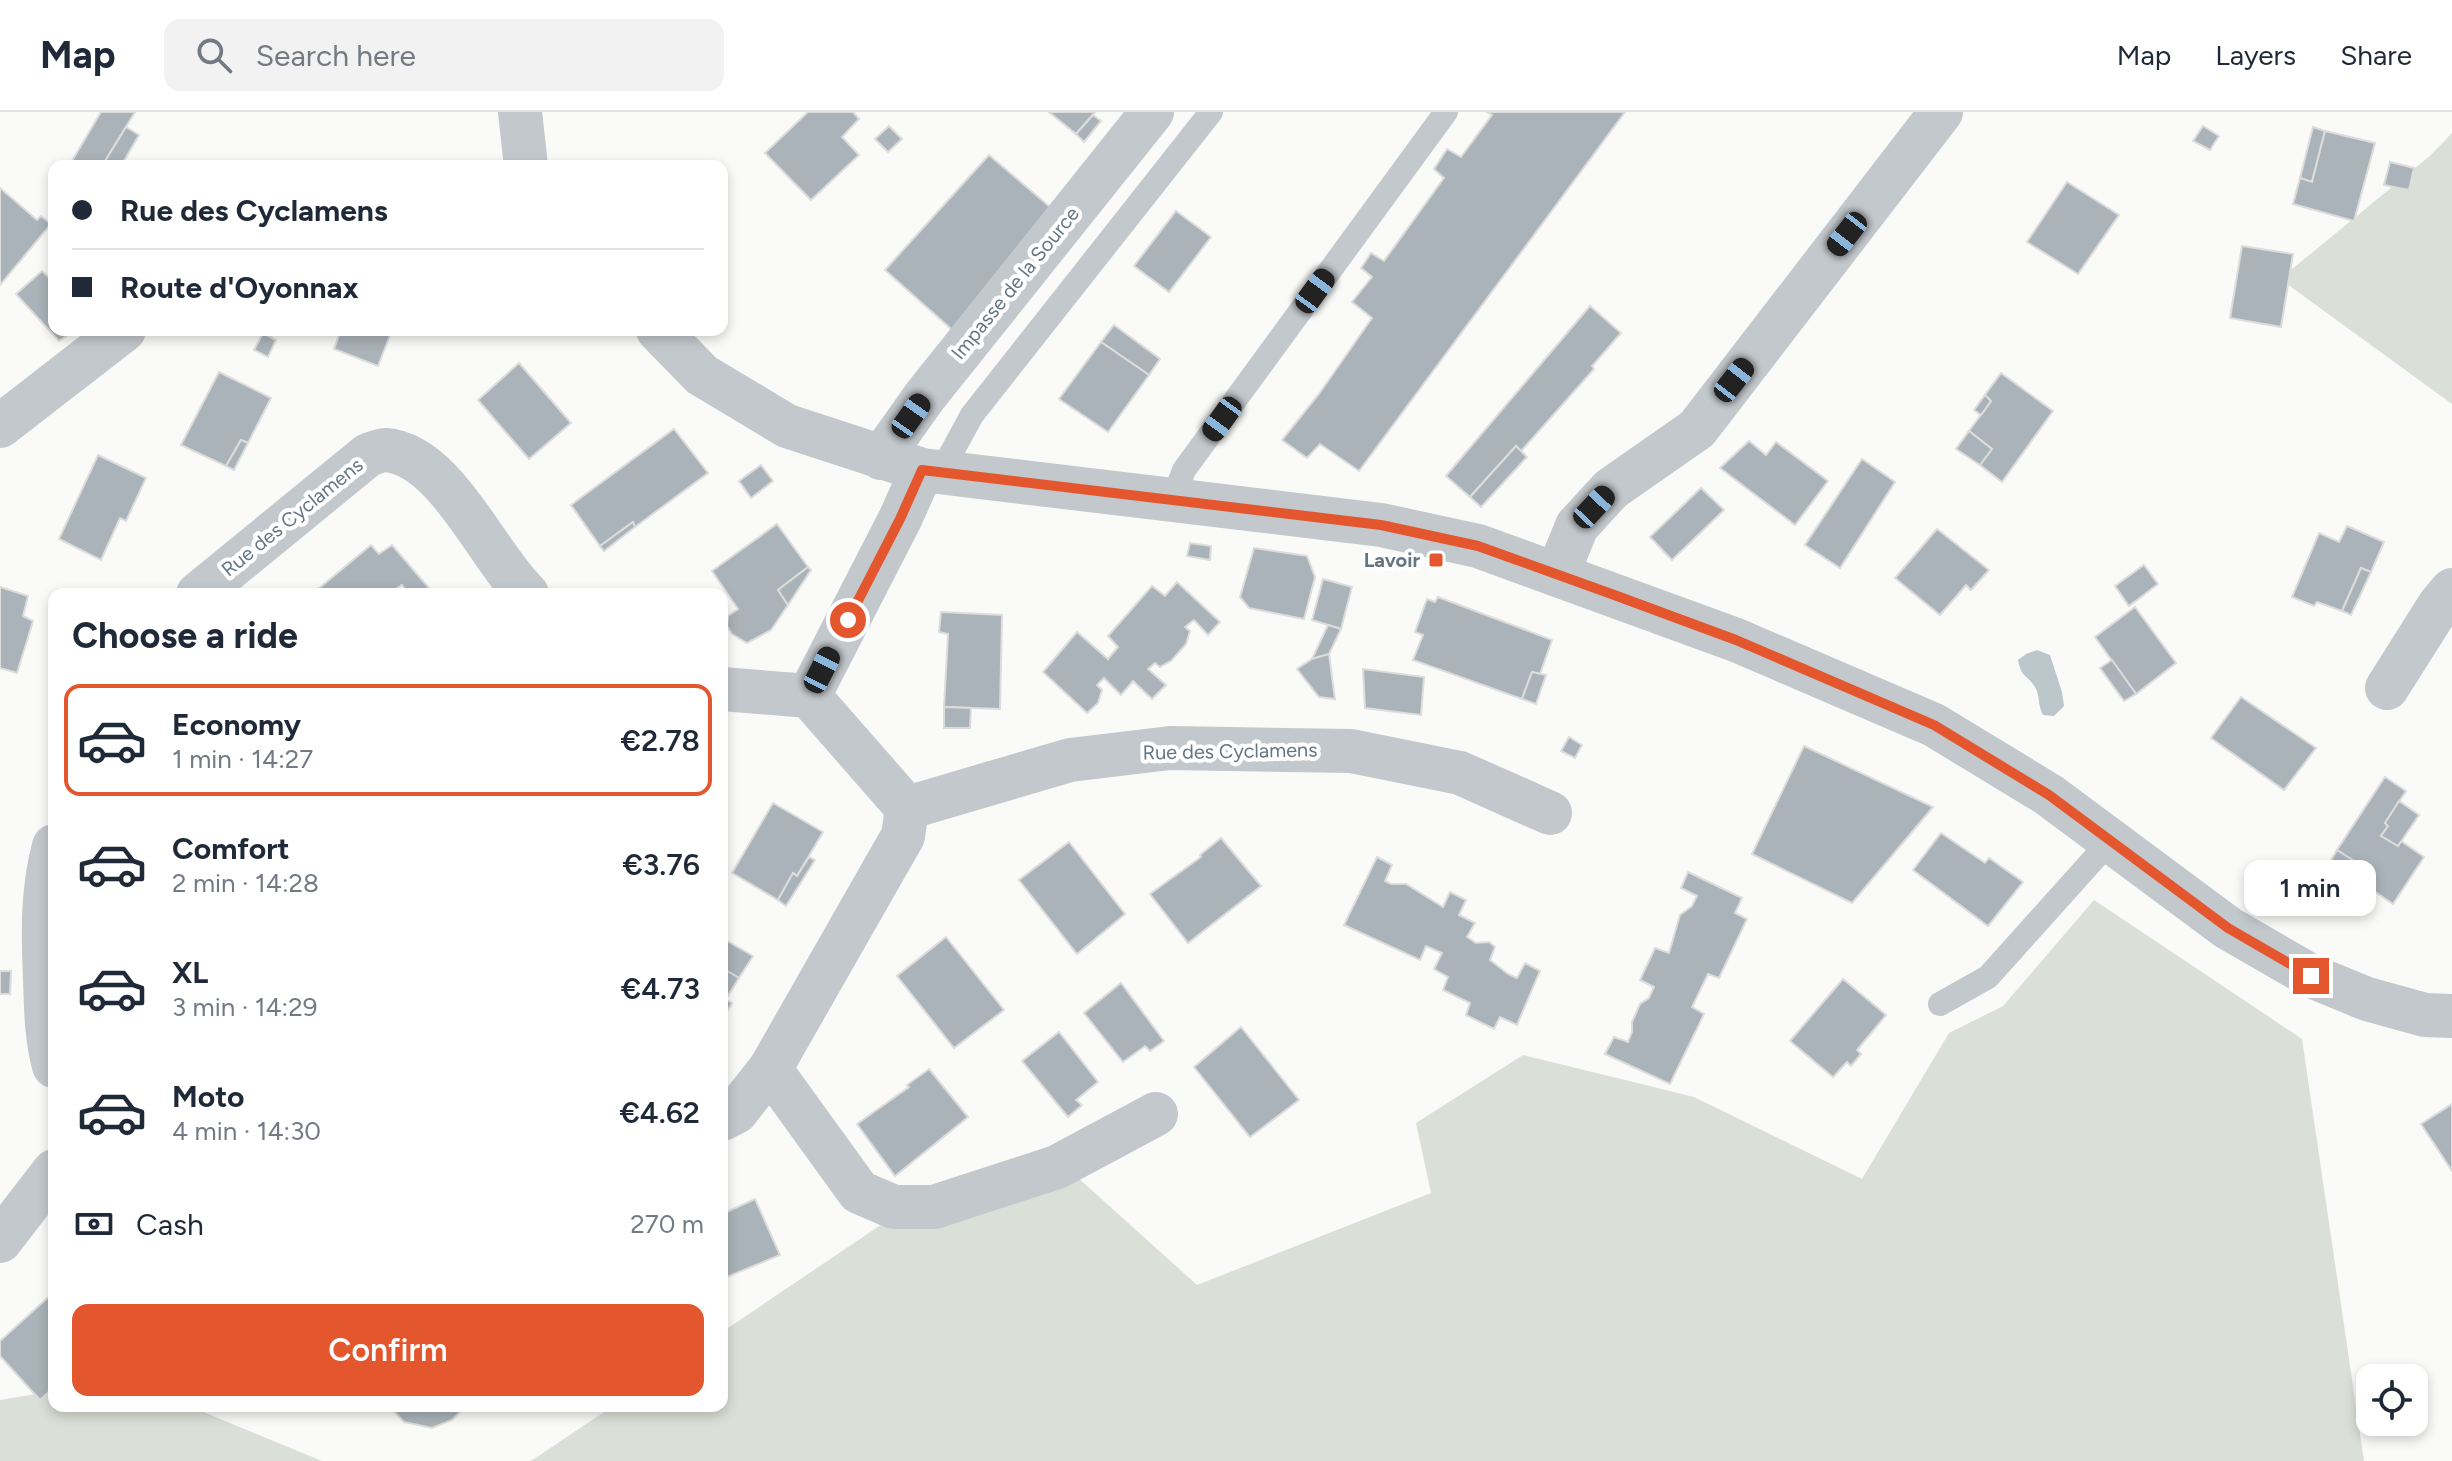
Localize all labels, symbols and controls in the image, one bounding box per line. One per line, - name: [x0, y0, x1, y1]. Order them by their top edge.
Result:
- search box: [164, 19, 724, 91]
- text: Map: [40, 32, 116, 78]
- icon: search: [192, 33, 236, 77]
- text: Search here: [256, 37, 416, 74]
- text: Map: [2117, 38, 2171, 72]
- text: Layers: [2215, 38, 2296, 72]
- text: Share: [2340, 38, 2412, 72]
- text: Rue des Cyclamens: [120, 192, 388, 229]
- street label: Impasse de la Source: [946, 202, 1084, 364]
- car: [1823, 208, 1871, 260]
- car: [1291, 265, 1339, 317]
- text: Route d'Oyonnax: [120, 269, 359, 306]
- car: [1710, 354, 1758, 406]
- car: [887, 389, 935, 443]
- car: [1198, 393, 1246, 445]
- street label: Rue des Cyclamens: [216, 453, 368, 581]
- car: [1569, 481, 1619, 533]
- place label: Lavoir: [1364, 548, 1420, 572]
- marker: Lavoir: [1427, 551, 1445, 569]
- route start: [830, 602, 866, 638]
- text: Choose a ride: [72, 614, 298, 657]
- car: [800, 643, 844, 697]
- icon: car: [76, 704, 148, 776]
- text: Economy: [172, 706, 301, 743]
- text: €2.78: [621, 722, 700, 759]
- street label: Rue des Cyclamens: [1142, 737, 1318, 765]
- text: 1 min · 14:27: [172, 743, 313, 775]
- icon: car: [76, 828, 148, 900]
- text: Comfort: [172, 830, 290, 867]
- text: €3.76: [622, 846, 700, 883]
- callout: 1 min: [2245, 860, 2377, 916]
- text: 2 min · 14:28: [172, 867, 319, 899]
- text: 1 min: [2280, 872, 2340, 904]
- icon: car: [76, 952, 148, 1024]
- text: XL: [172, 954, 208, 991]
- route end: [2293, 958, 2329, 994]
- text: €4.73: [621, 970, 700, 1007]
- text: 3 min · 14:29: [172, 991, 317, 1023]
- icon: car: [76, 1076, 148, 1148]
- text: Moto: [172, 1078, 244, 1115]
- text: €4.62: [619, 1094, 700, 1131]
- text: 4 min · 14:30: [172, 1115, 321, 1147]
- icon: cash: [72, 1202, 116, 1246]
- text: Cash: [136, 1206, 204, 1243]
- text: 270 m: [630, 1208, 704, 1240]
- button: Confirm: [72, 1304, 704, 1396]
- map controls: [2356, 1364, 2428, 1436]
- button: locate: [2356, 1364, 2428, 1436]

